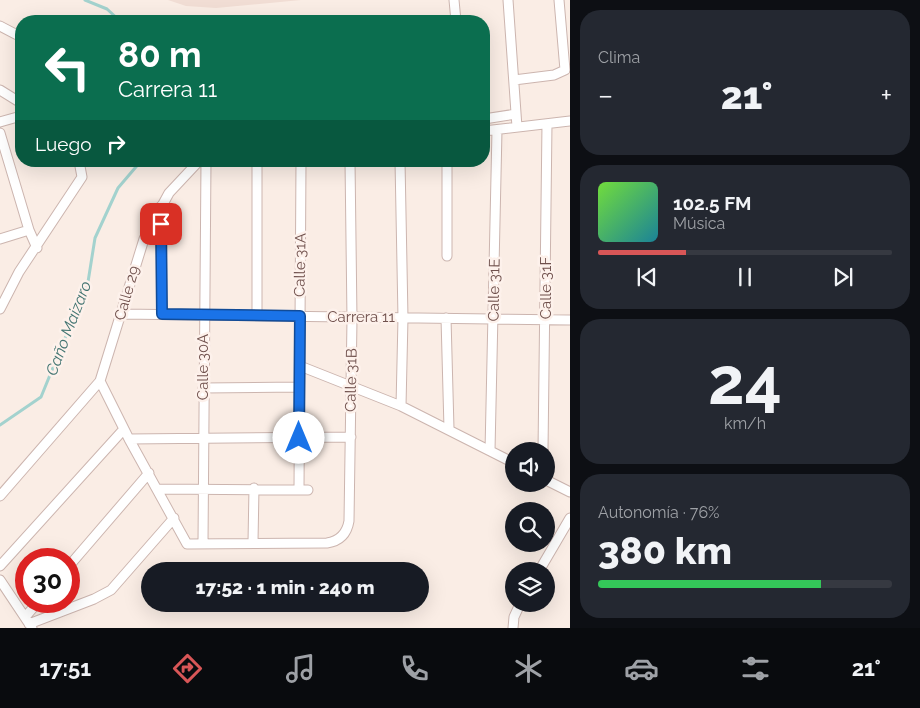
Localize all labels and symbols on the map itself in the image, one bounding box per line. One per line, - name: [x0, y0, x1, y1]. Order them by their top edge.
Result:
- pin: [140, 203, 182, 245]
- street label: Calle 31A: [290, 233, 310, 297]
- street label: Calle 31F: [537, 257, 555, 319]
- street label: Calle 31E: [484, 258, 504, 322]
- street label: Calle 29: [111, 263, 143, 322]
- water label: Caño Maizaro: [42, 278, 95, 378]
- street label: Carrera 11: [327, 308, 395, 326]
- street label: Calle 30A: [194, 334, 212, 400]
- street label: Calle 31B: [341, 348, 361, 412]
- position arrow: [272, 411, 324, 463]
- speed limit sign: 30: [15, 548, 80, 613]

